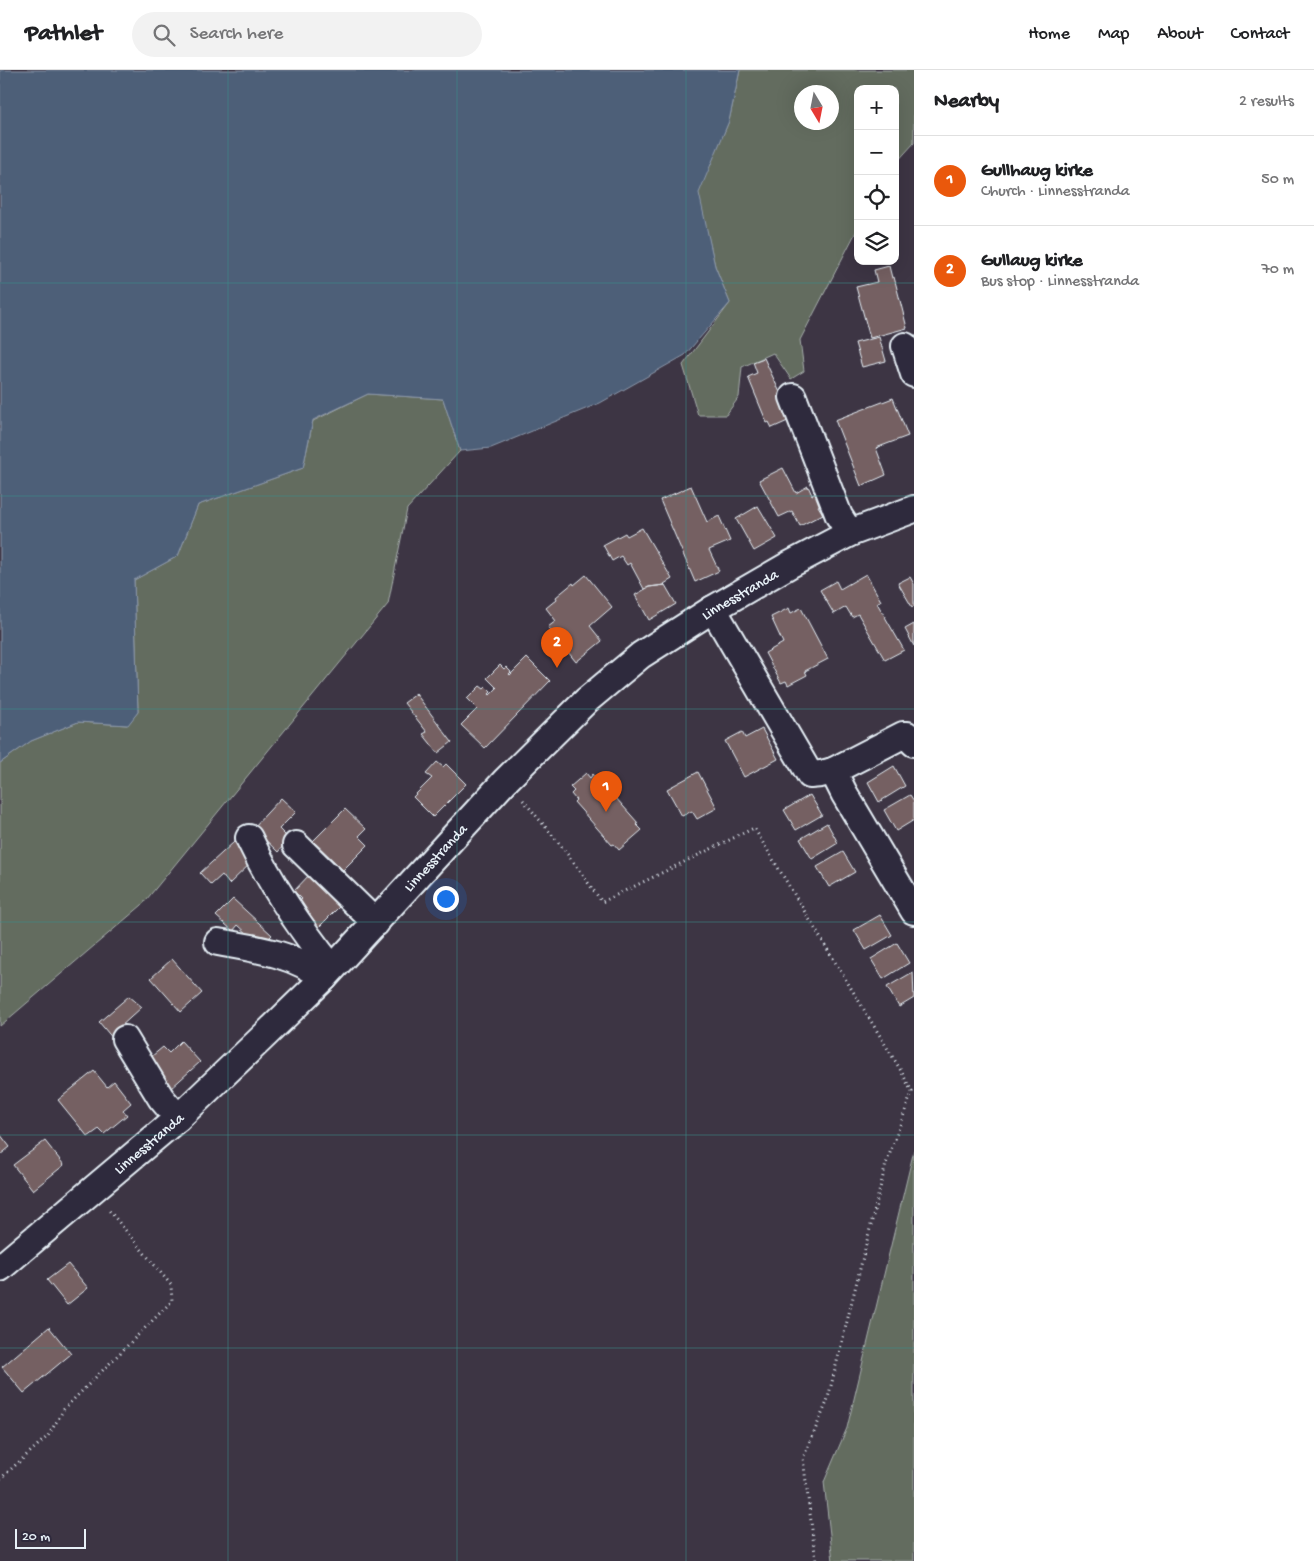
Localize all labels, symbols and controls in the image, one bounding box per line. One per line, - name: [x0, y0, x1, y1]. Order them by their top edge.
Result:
- search box: [132, 12, 482, 57]
- text: Pathlet: [25, 20, 102, 49]
- icon: search: [150, 21, 178, 49]
- text: Search here: [190, 23, 283, 46]
- text: Home: [1028, 24, 1070, 45]
- text: Map: [1098, 24, 1129, 45]
- text: About: [1157, 24, 1203, 45]
- text: Contact: [1231, 24, 1289, 45]
- north arrow: [794, 85, 839, 130]
- map controls: [854, 85, 899, 265]
- button: +: [854, 85, 899, 130]
- text: Nearby: [934, 90, 999, 115]
- text: 2 results: [1239, 93, 1294, 112]
- button: −: [854, 130, 899, 175]
- text: Gullhaug kirke: [981, 160, 1093, 183]
- text: 1: [947, 171, 953, 190]
- text: 50 m: [1261, 171, 1294, 190]
- button: locate: [854, 175, 899, 220]
- text: Church · Linnesstranda: [981, 183, 1130, 202]
- button: layers: [854, 220, 899, 265]
- text: Gullaug kirke: [981, 250, 1083, 273]
- text: 2: [946, 261, 954, 280]
- text: 70 m: [1261, 261, 1294, 280]
- text: Bus stop · Linnesstranda: [981, 273, 1139, 292]
- street label: Linnesstranda: [699, 566, 783, 625]
- pin: 2: [541, 627, 573, 668]
- pin: 1: [590, 771, 622, 812]
- street label: Linnesstranda: [401, 820, 473, 896]
- your location: [433, 886, 459, 912]
- street label: Linnesstranda: [111, 1110, 189, 1179]
- scale bar: [15, 1526, 86, 1549]
- text: 20 m: [22, 1529, 50, 1546]

